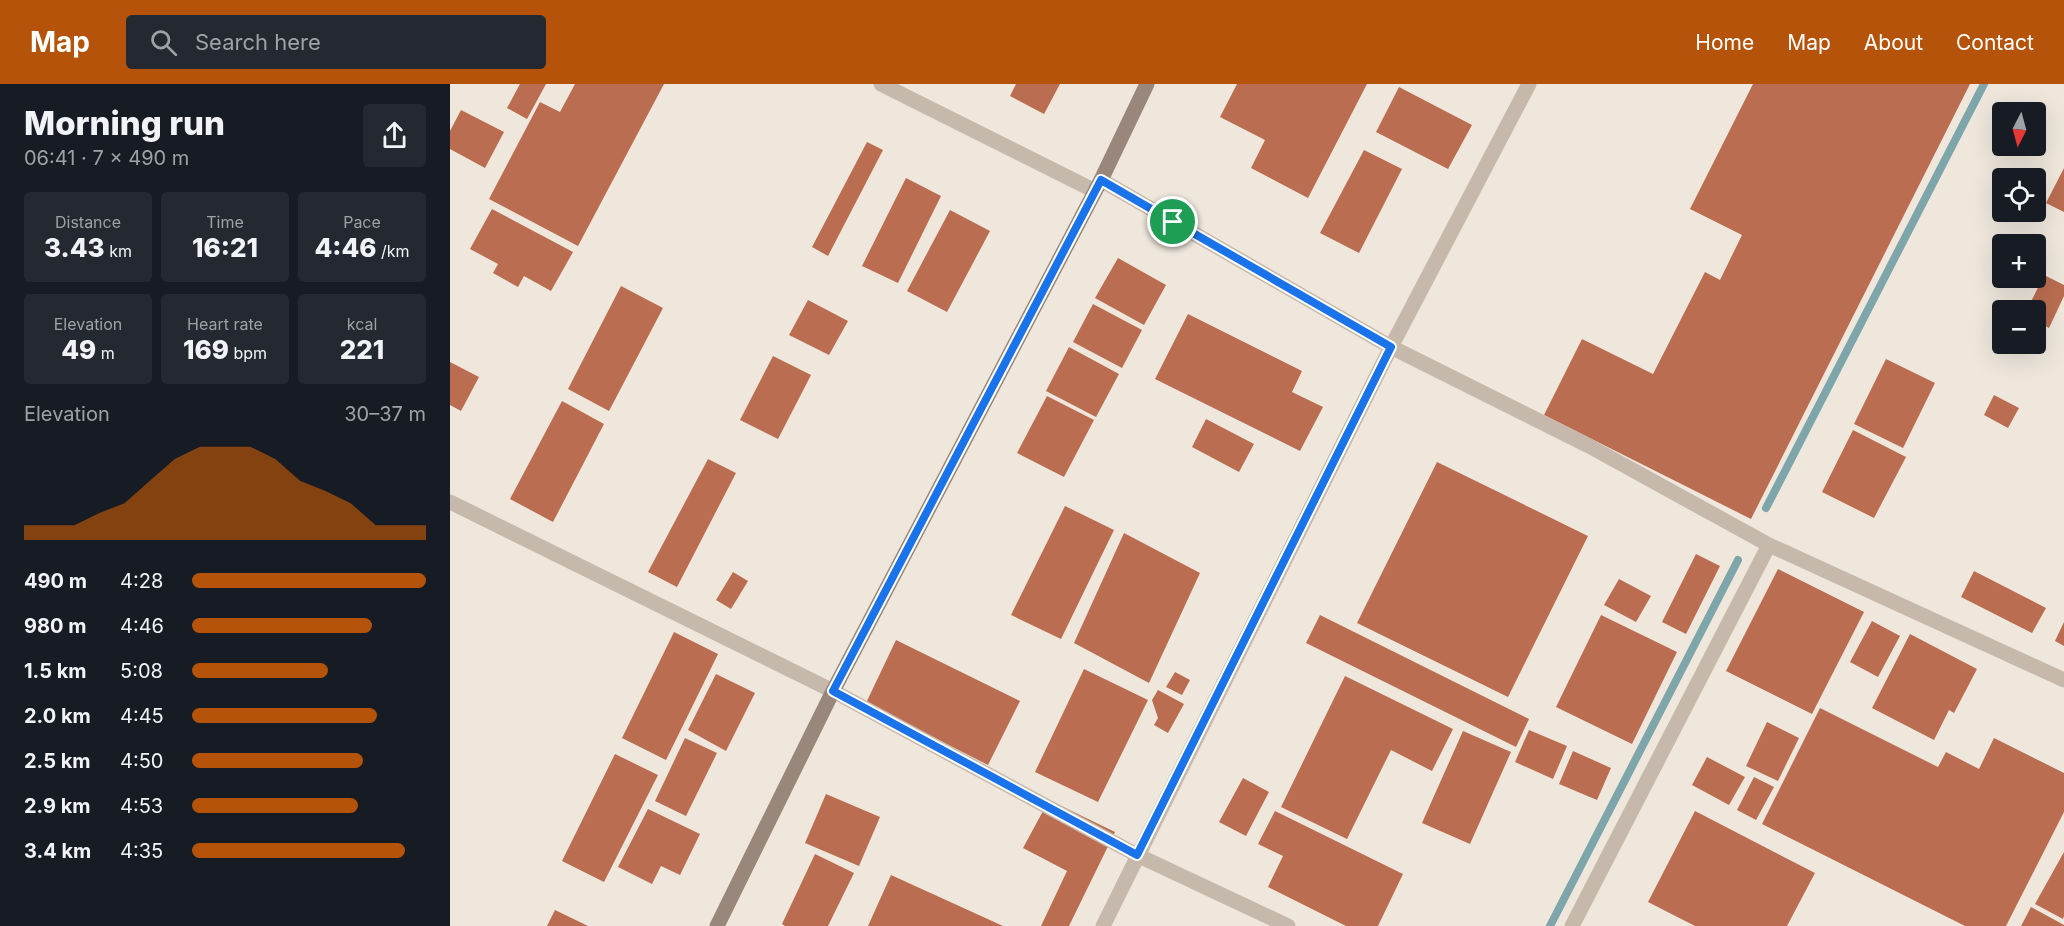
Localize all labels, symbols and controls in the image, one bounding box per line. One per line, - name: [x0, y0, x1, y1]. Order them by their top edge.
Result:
- search box: [126, 15, 546, 69]
- text: Map: [30, 25, 90, 59]
- icon: search: [147, 26, 180, 59]
- text: Search here: [195, 29, 321, 55]
- text: Home: [1695, 30, 1754, 55]
- text: Map: [1787, 30, 1831, 55]
- text: About: [1864, 30, 1923, 55]
- text: Contact: [1956, 30, 2034, 55]
- north arrow: [1992, 102, 2046, 156]
- map controls: [1992, 102, 2046, 354]
- text: Morning run: [24, 103, 225, 143]
- button: share: [363, 104, 426, 167]
- text: 06:41 · 7 × 490 m: [24, 146, 189, 170]
- button: locate: [1992, 168, 2046, 222]
- pin: [1147, 196, 1198, 247]
- icon: arrive: [1156, 205, 1189, 238]
- text: Distance: [55, 212, 121, 232]
- text: Time: [206, 212, 244, 232]
- text: Pace: [343, 212, 381, 232]
- text: 3.43: [44, 232, 105, 263]
- text: 16:21: [192, 232, 258, 263]
- text: 4:46: [314, 232, 377, 263]
- button: +: [1992, 234, 2046, 288]
- text: km: [105, 241, 132, 261]
- text: /km: [377, 241, 410, 261]
- button: −: [1992, 300, 2046, 354]
- text: Elevation: [54, 314, 122, 334]
- text: Heart rate: [187, 314, 263, 334]
- text: kcal: [347, 314, 377, 334]
- text: 49: [61, 334, 96, 365]
- text: 169: [183, 334, 229, 365]
- text: 221: [340, 334, 384, 365]
- text: m: [96, 343, 115, 363]
- text: bpm: [229, 343, 267, 363]
- text: Elevation: [24, 402, 110, 426]
- text: 30–37 m: [344, 402, 426, 426]
- text: 490 m: [24, 569, 87, 593]
- text: 4:28: [120, 569, 163, 593]
- text: 980 m: [24, 614, 86, 638]
- text: 4:46: [120, 614, 164, 638]
- text: 1.5 km: [24, 659, 87, 683]
- text: 5:08: [120, 659, 163, 683]
- text: 2.0 km: [24, 704, 91, 728]
- text: 4:45: [120, 704, 164, 728]
- text: 2.5 km: [24, 749, 91, 773]
- text: 4:50: [120, 749, 163, 773]
- text: 2.9 km: [24, 794, 91, 818]
- text: 4:53: [120, 794, 163, 818]
- text: 3.4 km: [24, 839, 91, 863]
- text: 4:35: [120, 839, 163, 863]

